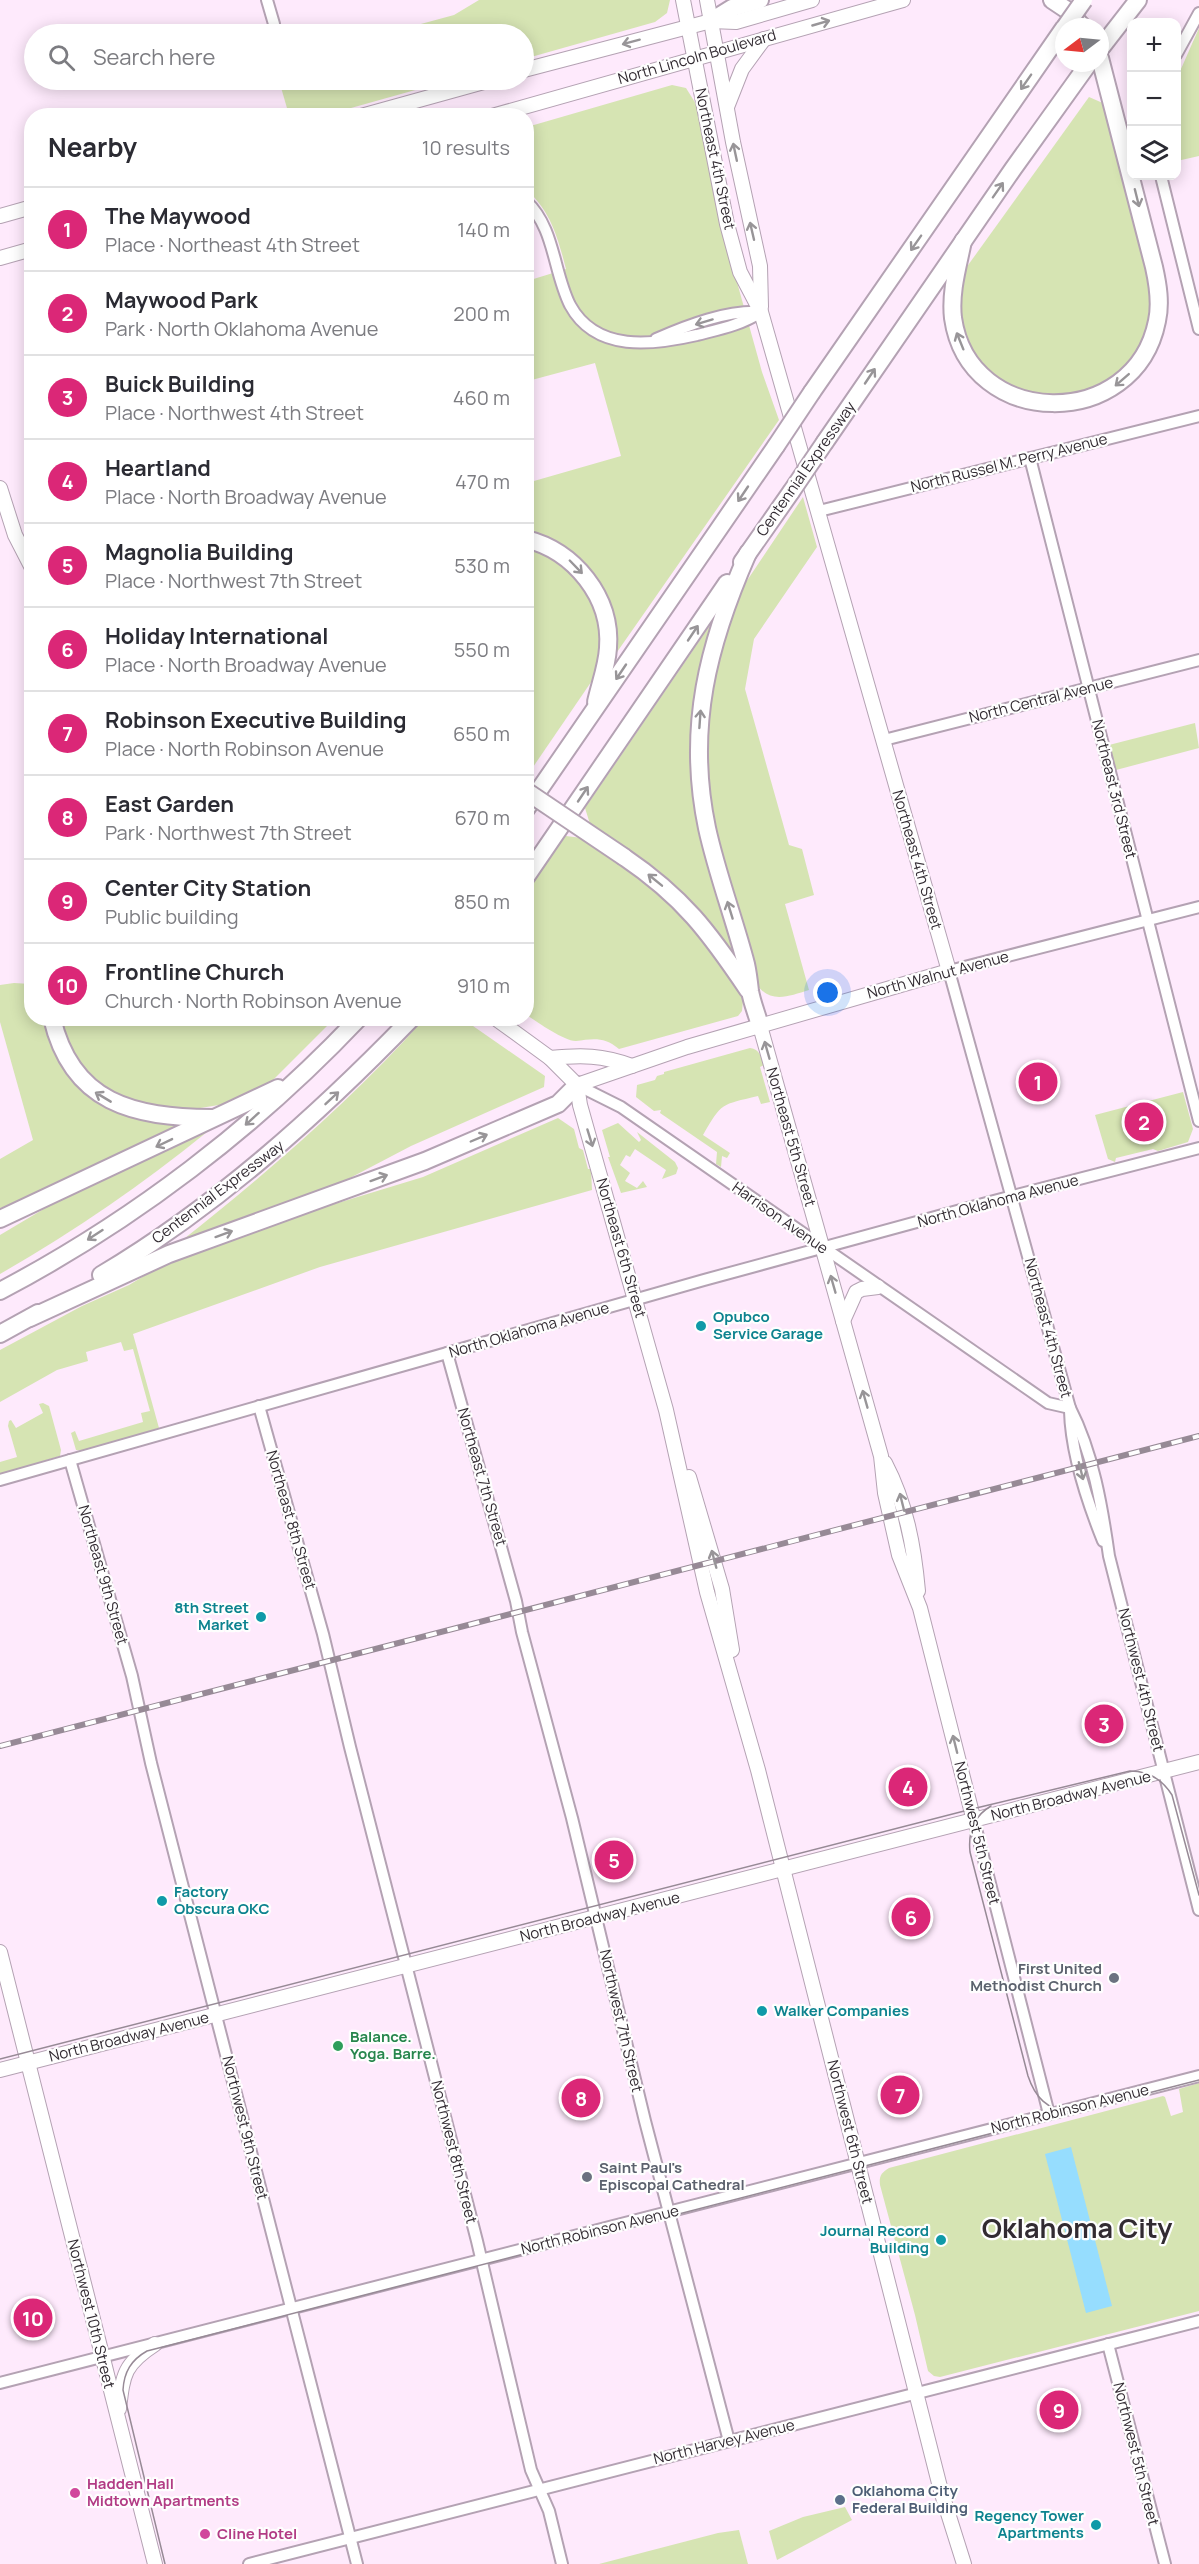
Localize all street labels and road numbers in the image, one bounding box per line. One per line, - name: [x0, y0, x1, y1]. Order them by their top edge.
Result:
- street label: North Lincoln Boulevard: [615, 24, 778, 89]
- street label: Northeast 4th Street: [690, 86, 741, 232]
- street label: Centennial Expressway: [751, 397, 860, 540]
- street label: North Russel M. Perry Avenue: [908, 428, 1110, 497]
- street label: North Central Avenue: [967, 671, 1115, 728]
- street label: Northeast 3rd Street: [1087, 717, 1142, 861]
- street label: Northeast 4th Street: [888, 788, 947, 932]
- street label: North Walnut Avenue: [865, 945, 1011, 1004]
- street label: Northeast 5th Street: [762, 1065, 821, 1209]
- street label: Centennial Expressway: [147, 1135, 288, 1248]
- street label: North Oklahoma Avenue: [915, 1169, 1081, 1232]
- street label: Northeast 6th Street: [591, 1175, 651, 1320]
- street label: Harrison Avenue: [728, 1177, 833, 1259]
- street label: Northeast 4th Street: [1020, 1256, 1077, 1400]
- street label: North Oklahoma Avenue: [446, 1297, 612, 1362]
- street label: Northeast 7th Street: [453, 1405, 512, 1548]
- street label: Northeast 8th Street: [262, 1448, 321, 1592]
- street label: Northeast 9th Street: [73, 1502, 133, 1647]
- street label: Northwest 4th Street: [1113, 1606, 1169, 1754]
- street label: Northwest 5th Street: [950, 1759, 1005, 1907]
- street label: North Broadway Avenue: [989, 1765, 1153, 1826]
- street label: North Broadway Avenue: [518, 1886, 682, 1947]
- street label: Northwest 7th Street: [595, 1947, 648, 2094]
- street label: North Broadway Avenue: [47, 2006, 211, 2067]
- street label: Northwest 9th Street: [217, 2054, 274, 2202]
- street label: Northwest 6th Street: [822, 2058, 879, 2206]
- street label: Northwest 8th Street: [427, 2078, 482, 2226]
- street label: North Robinson Avenue: [989, 2079, 1151, 2138]
- street label: North Robinson Avenue: [519, 2200, 681, 2259]
- street label: Northwest 10th Street: [63, 2237, 120, 2391]
- street label: Northwest 5th Street: [1109, 2380, 1164, 2528]
- street label: North Harvey Avenue: [651, 2414, 797, 2469]

